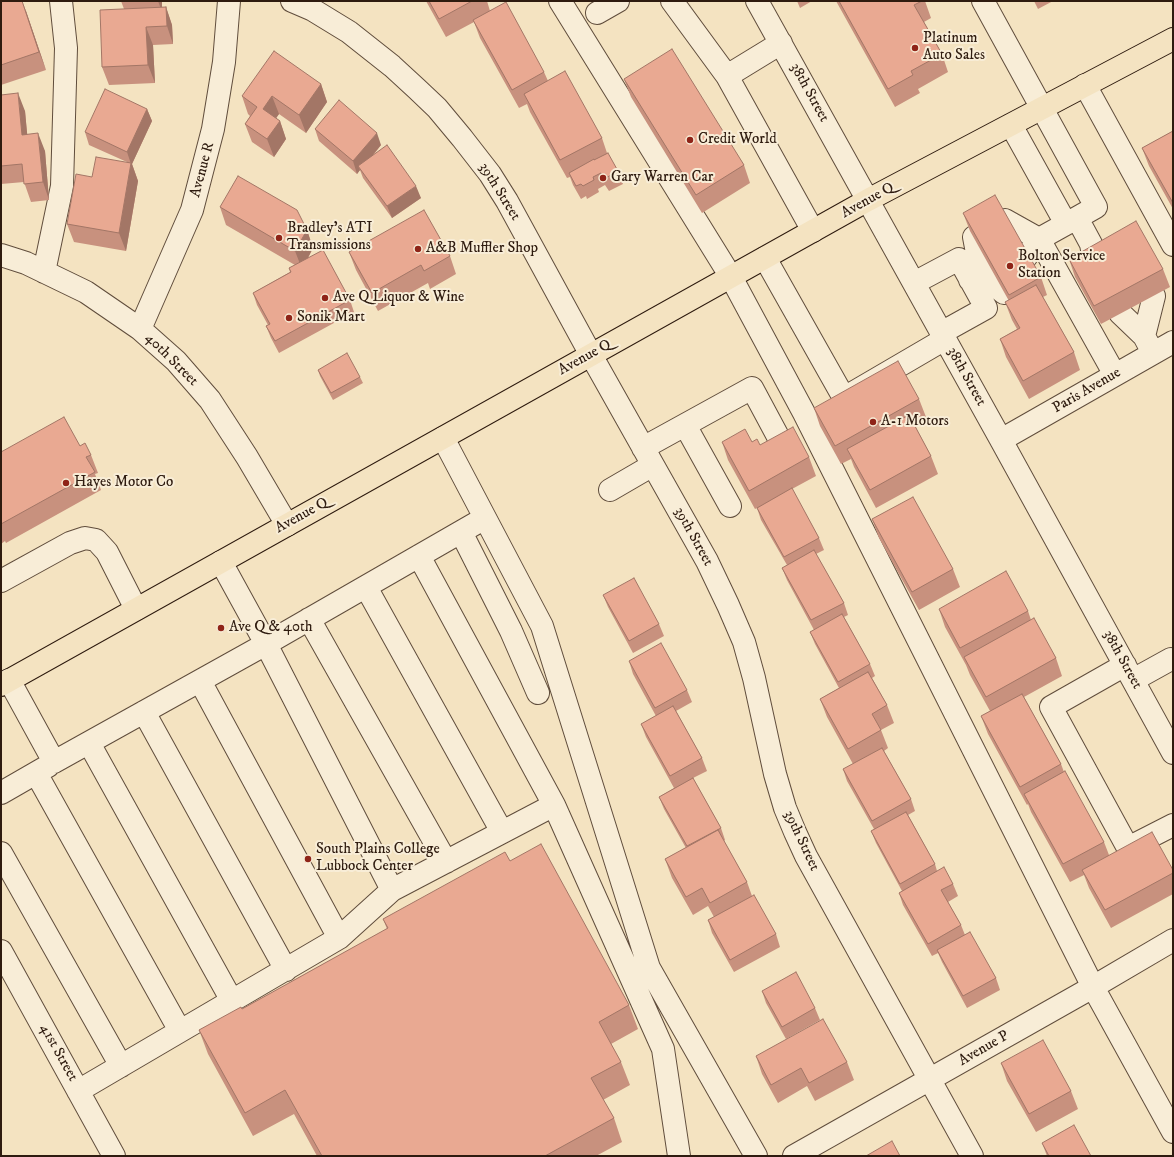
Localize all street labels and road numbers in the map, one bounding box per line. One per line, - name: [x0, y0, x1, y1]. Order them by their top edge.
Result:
- street label: 38th Street: [786, 60, 832, 126]
- street label: Avenue R: [187, 140, 219, 200]
- street label: 39th Street: [474, 160, 524, 224]
- street label: Avenue Q: [838, 179, 898, 223]
- street label: 40th Street: [141, 330, 201, 390]
- street label: Avenue Q: [555, 336, 615, 380]
- street label: 38th Street: [943, 344, 989, 410]
- street label: Paris Avenue: [1050, 364, 1124, 418]
- street label: Avenue Q: [272, 494, 332, 538]
- street label: 39th Street: [670, 504, 716, 570]
- street label: 38th Street: [1099, 627, 1145, 693]
- street label: 39th Street: [779, 808, 823, 874]
- street label: 41st Street: [35, 1021, 81, 1085]
- street label: Avenue P: [956, 1027, 1012, 1071]

